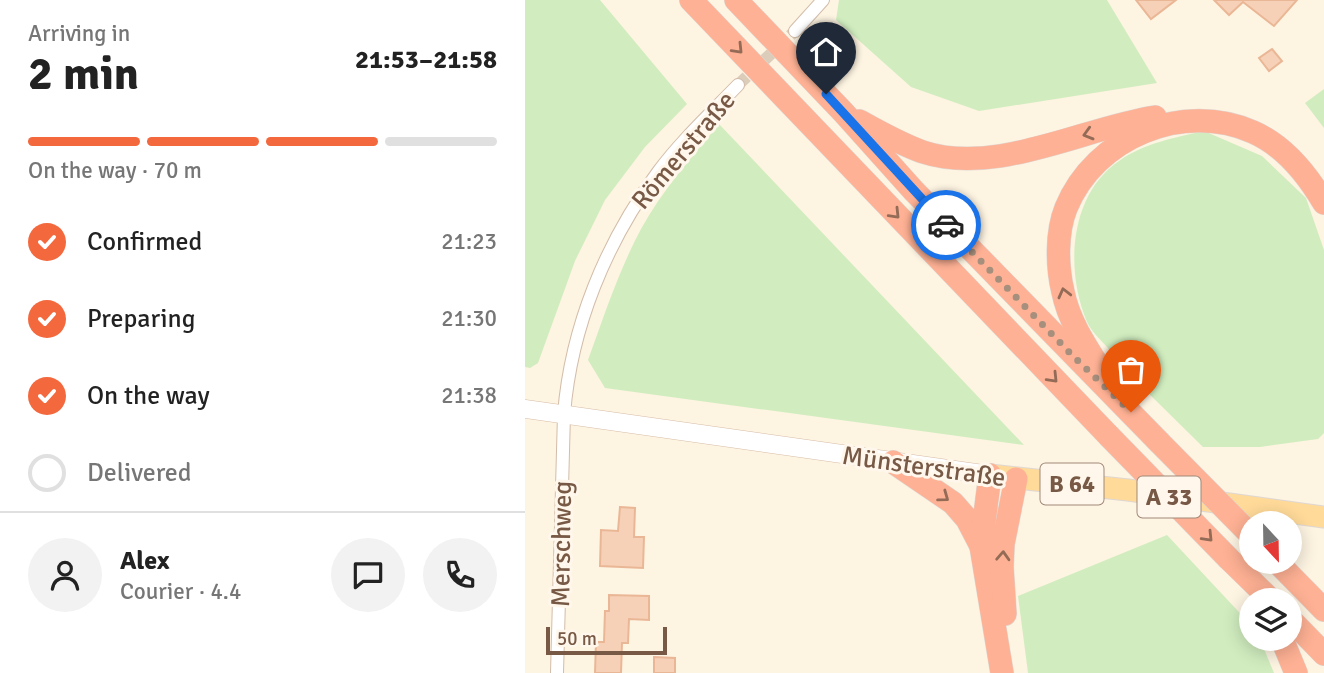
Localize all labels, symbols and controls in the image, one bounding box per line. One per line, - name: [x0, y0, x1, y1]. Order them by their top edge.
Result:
- text: Arriving in: [28, 19, 130, 48]
- pin: [796, 22, 856, 94]
- icon: home: [807, 33, 845, 71]
- one-way arrow: [729, 41, 742, 54]
- text: 21:53–21:58: [355, 44, 497, 76]
- text: 2 min: [28, 46, 139, 102]
- street label: Römerstraße: [625, 85, 742, 216]
- one-way arrow: [1082, 125, 1094, 140]
- text: On the way · 70 m: [28, 156, 202, 185]
- courier: [911, 190, 981, 260]
- one-way arrow: [886, 206, 899, 219]
- icon: car: [927, 206, 965, 244]
- icon: check: [28, 223, 66, 261]
- text: Confirmed: [87, 226, 202, 258]
- text: 21:23: [441, 227, 497, 256]
- one-way arrow: [1058, 288, 1072, 300]
- icon: check: [28, 300, 66, 338]
- text: Preparing: [87, 303, 195, 335]
- text: 21:30: [441, 304, 497, 333]
- pin: [1101, 340, 1161, 412]
- icon: bag: [1112, 351, 1150, 389]
- one-way arrow: [1044, 370, 1057, 383]
- icon: check: [28, 377, 66, 415]
- text: On the way: [87, 380, 210, 412]
- text: 21:38: [441, 381, 497, 410]
- street label: Münsterstraße: [840, 440, 1008, 494]
- text: Delivered: [87, 457, 192, 489]
- road number: B 64: [1041, 463, 1103, 504]
- road number: A 33: [1137, 476, 1201, 518]
- street label: Merschweg: [545, 481, 579, 607]
- one-way arrow: [936, 489, 949, 501]
- north arrow: [1239, 511, 1302, 574]
- map controls: [1239, 511, 1302, 651]
- one-way arrow: [1200, 529, 1213, 542]
- button: person: [28, 538, 102, 612]
- button: chat: [331, 538, 405, 612]
- button: phone: [423, 538, 497, 612]
- text: Alex: [120, 545, 170, 577]
- one-way arrow: [995, 551, 1010, 562]
- text: Courier · 4.4: [120, 577, 241, 606]
- button: layers: [1239, 588, 1302, 651]
- scale bar: [546, 624, 667, 656]
- text: 50 m: [557, 627, 597, 651]

